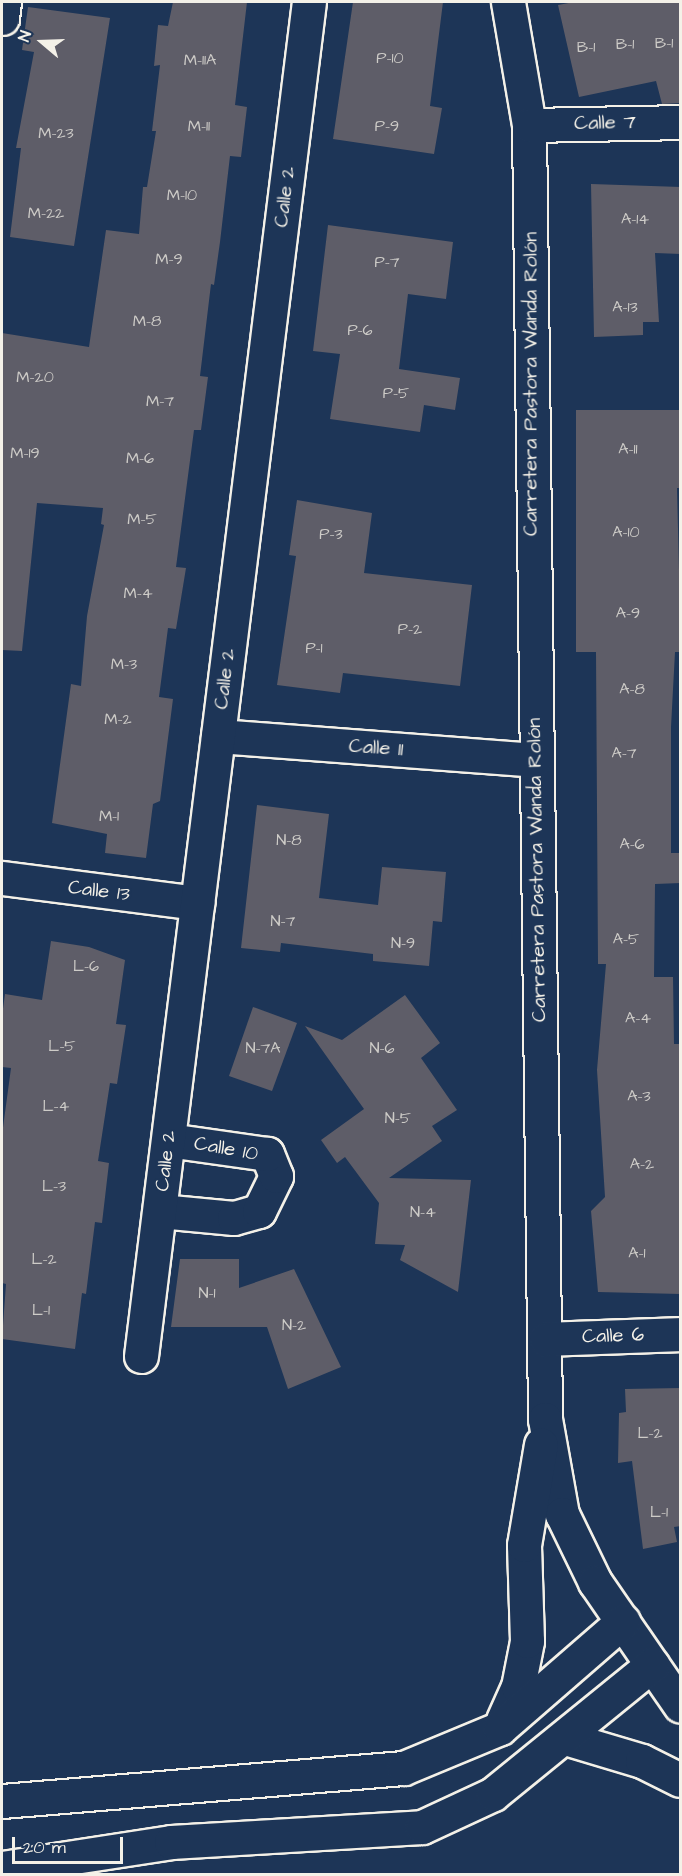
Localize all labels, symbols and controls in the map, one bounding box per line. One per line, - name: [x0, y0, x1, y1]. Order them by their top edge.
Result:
- north arrow: [12, 12, 72, 72]
- text: N: [13, 28, 37, 44]
- house number: B-1: [655, 33, 673, 53]
- house number: B-1: [616, 34, 634, 54]
- house number: B-1: [577, 37, 595, 57]
- house number: P-10: [376, 48, 404, 68]
- house number: M-11A: [184, 50, 216, 70]
- street label: Calle 7: [574, 110, 636, 136]
- house number: M-11: [188, 116, 210, 136]
- house number: P-9: [375, 116, 399, 136]
- house number: M-23: [38, 123, 74, 143]
- street label: Calle 2: [269, 165, 301, 229]
- house number: M-10: [167, 185, 197, 205]
- house number: M-22: [28, 203, 64, 223]
- house number: A-14: [621, 209, 649, 229]
- street label: Carretera Pastora Wanda Rolón: [519, 232, 543, 536]
- house number: M-9: [155, 249, 183, 269]
- house number: P-7: [374, 252, 400, 272]
- house number: A-13: [612, 297, 638, 317]
- house number: M-8: [133, 311, 161, 331]
- house number: P-6: [347, 320, 373, 340]
- house number: M-20: [16, 367, 54, 387]
- house number: P-5: [383, 383, 409, 403]
- house number: M-7: [146, 391, 174, 411]
- house number: A-11: [618, 439, 638, 459]
- house number: M-19: [10, 443, 40, 463]
- house number: M-6: [126, 448, 154, 468]
- house number: M-5: [127, 509, 157, 529]
- house number: A-10: [612, 522, 640, 542]
- house number: P-3: [319, 524, 343, 544]
- house number: M-4: [123, 583, 153, 603]
- house number: A-9: [616, 603, 640, 623]
- house number: P-2: [398, 619, 422, 639]
- house number: P-1: [305, 638, 323, 658]
- street label: Calle 2: [209, 647, 241, 711]
- house number: M-3: [111, 654, 137, 674]
- house number: A-8: [619, 679, 645, 699]
- house number: M-2: [104, 709, 132, 729]
- street label: Carretera Pastora Wanda Rolón: [522, 718, 552, 1022]
- street label: Calle 11: [348, 734, 404, 762]
- house number: A-7: [611, 743, 637, 763]
- house number: M-1: [99, 806, 119, 826]
- house number: N-8: [276, 830, 302, 850]
- house number: A-6: [619, 834, 645, 854]
- street label: Calle 13: [67, 875, 131, 907]
- house number: N-7: [271, 911, 295, 931]
- house number: A-5: [613, 929, 639, 949]
- house number: N-9: [391, 933, 415, 953]
- house number: L-6: [73, 956, 99, 976]
- house number: A-4: [625, 1008, 651, 1028]
- house number: L-5: [48, 1036, 76, 1056]
- house number: N-7A: [245, 1038, 281, 1058]
- house number: N-6: [369, 1038, 395, 1058]
- house number: A-3: [627, 1086, 651, 1106]
- house number: L-4: [43, 1096, 69, 1116]
- house number: N-5: [385, 1108, 411, 1128]
- street label: Calle 2: [150, 1129, 182, 1193]
- street label: Calle 10: [192, 1132, 260, 1166]
- house number: A-2: [630, 1154, 654, 1174]
- house number: L-3: [42, 1176, 66, 1196]
- house number: N-4: [410, 1202, 436, 1222]
- house number: A-1: [628, 1243, 646, 1263]
- house number: L-2: [31, 1249, 57, 1269]
- house number: N-1: [198, 1283, 216, 1303]
- house number: L-1: [32, 1300, 50, 1320]
- house number: N-2: [282, 1315, 306, 1335]
- street label: Calle 6: [582, 1323, 644, 1349]
- house number: L-2: [637, 1423, 663, 1443]
- house number: L-1: [650, 1502, 668, 1522]
- scale bar: [15, 1825, 126, 1863]
- text: 20 m: [23, 1835, 66, 1860]

